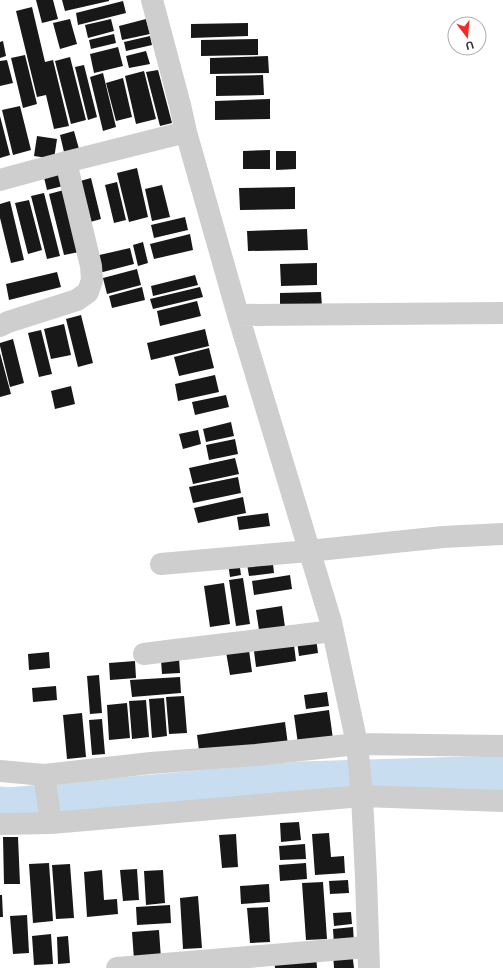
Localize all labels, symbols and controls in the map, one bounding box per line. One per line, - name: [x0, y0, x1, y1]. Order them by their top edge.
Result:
- north arrow: [447, 16, 487, 56]
- text: U: [464, 39, 475, 52]

